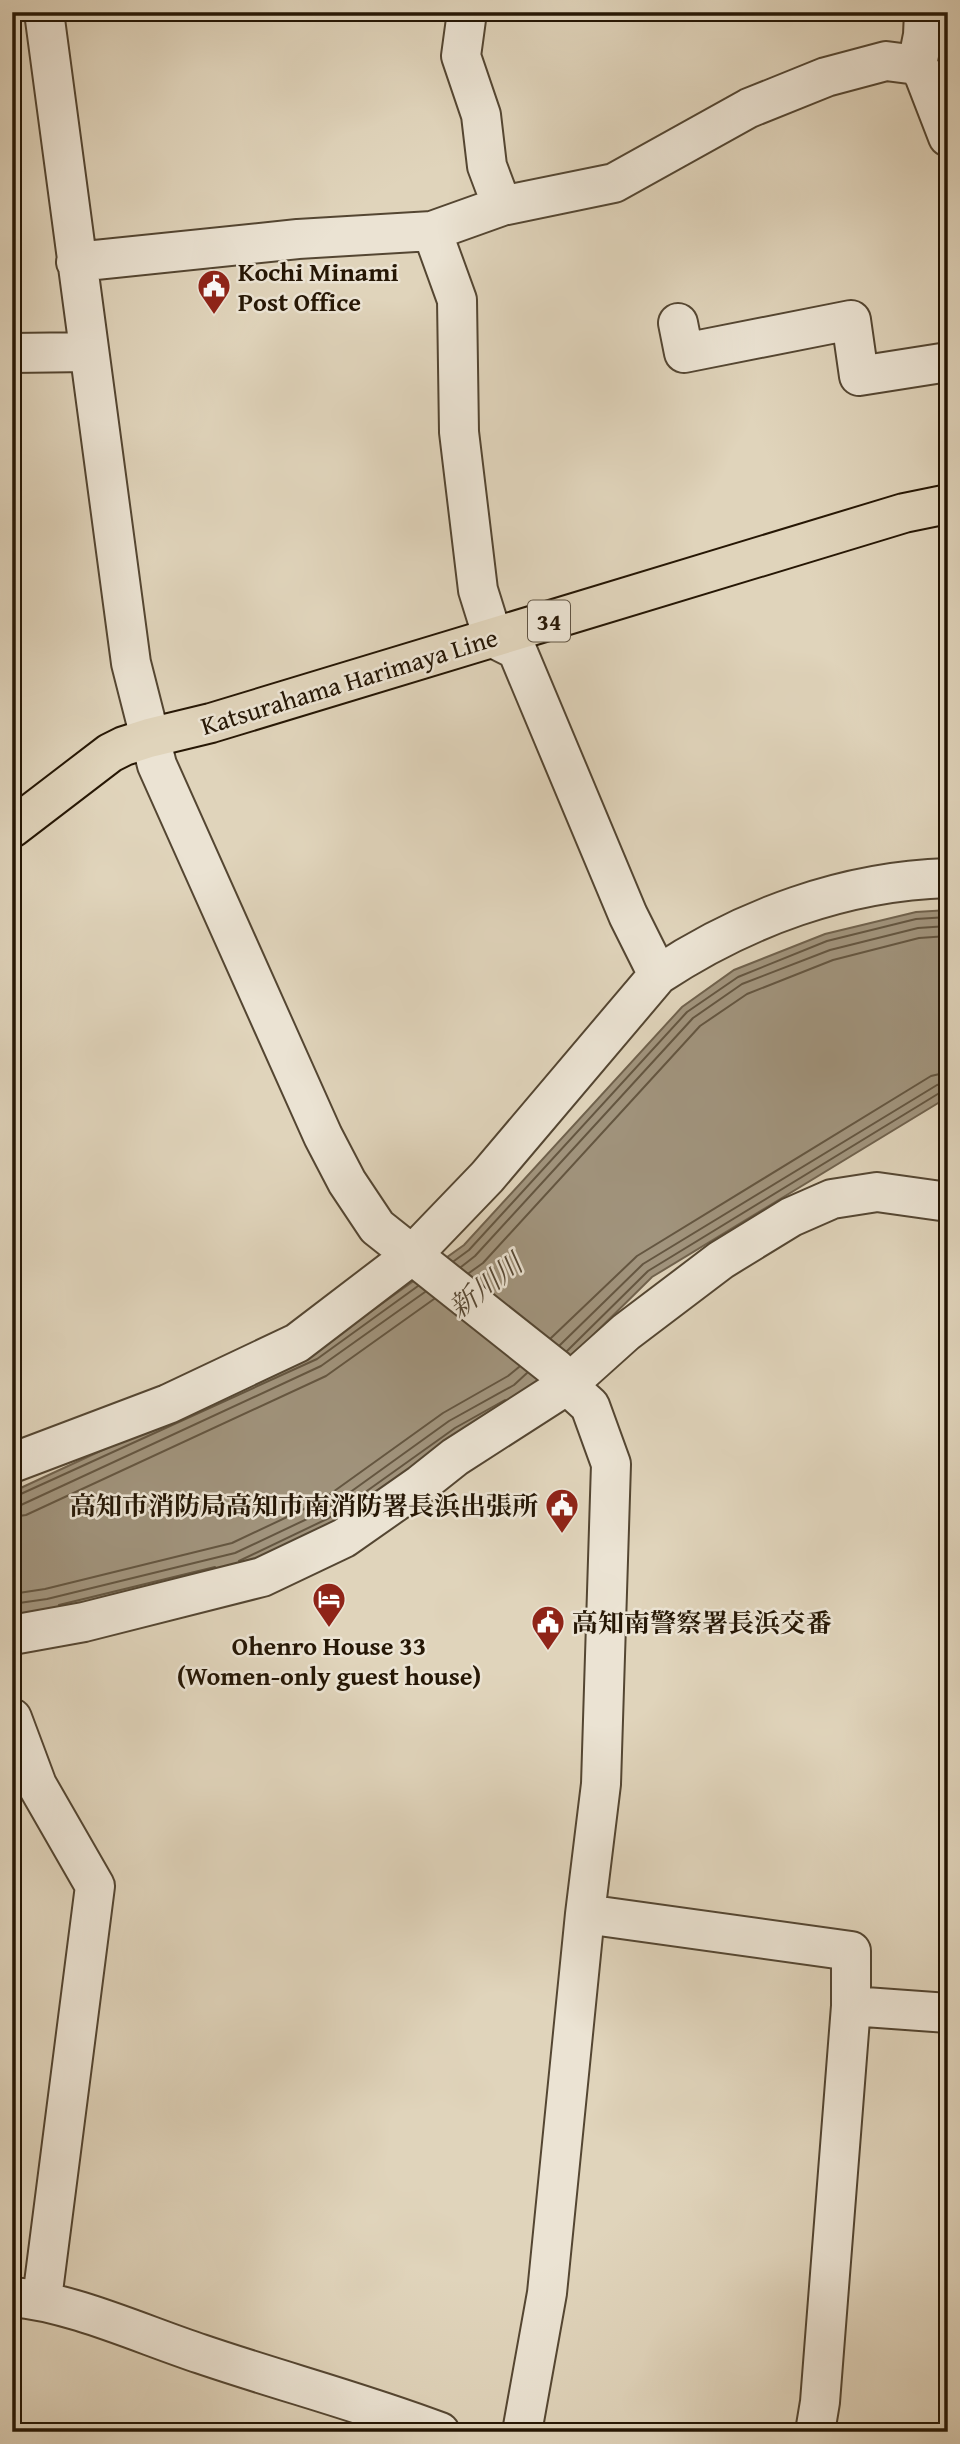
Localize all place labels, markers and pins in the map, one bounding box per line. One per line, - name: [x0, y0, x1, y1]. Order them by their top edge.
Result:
- place label: Kochi Minami Post Office: [238, 252, 398, 321]
- public building icon: Kochi Minami Post Office: [195, 267, 233, 316]
- place label: 高知市消防局高知市南消防署長浜出張所: [70, 1486, 538, 1525]
- public building icon: 高知市消防局高知市南消防署長浜出張所: [543, 1486, 581, 1535]
- hotel icon: Ohenro House 33 (Women-only guest house): [310, 1580, 348, 1629]
- public building icon: 高知南警察署長浜交番: [529, 1603, 567, 1652]
- place label: 高知南警察署長浜交番: [572, 1603, 832, 1642]
- place label: Ohenro House 33 (Women-only guest house): [177, 1626, 481, 1695]

